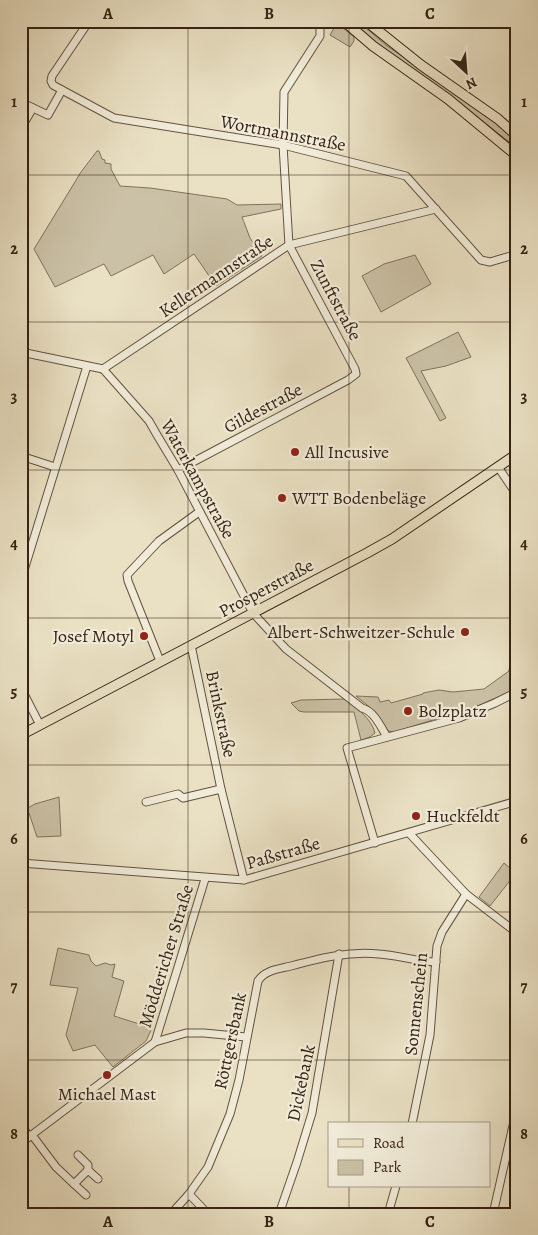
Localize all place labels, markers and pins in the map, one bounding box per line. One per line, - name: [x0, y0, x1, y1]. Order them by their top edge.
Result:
- place label: All Incusive: [304, 440, 389, 464]
- marker: All Incusive: [289, 446, 301, 458]
- place label: WTT Bodenbeläge: [291, 486, 426, 510]
- marker: WTT Bodenbeläge: [276, 492, 288, 504]
- place label: Albert-Schweitzer-Schule: [267, 620, 455, 644]
- place label: Josef Motyl: [53, 624, 135, 648]
- marker: Albert-Schweitzer-Schule: [459, 626, 471, 638]
- marker: Josef Motyl: [138, 630, 150, 642]
- place label: Bolzplatz: [418, 699, 487, 723]
- marker: Bolzplatz: [402, 705, 414, 717]
- place label: Huckfeldt: [426, 804, 500, 828]
- marker: Huckfeldt: [410, 810, 422, 822]
- marker: Michael Mast: [101, 1069, 113, 1081]
- place label: Michael Mast: [58, 1082, 156, 1106]

